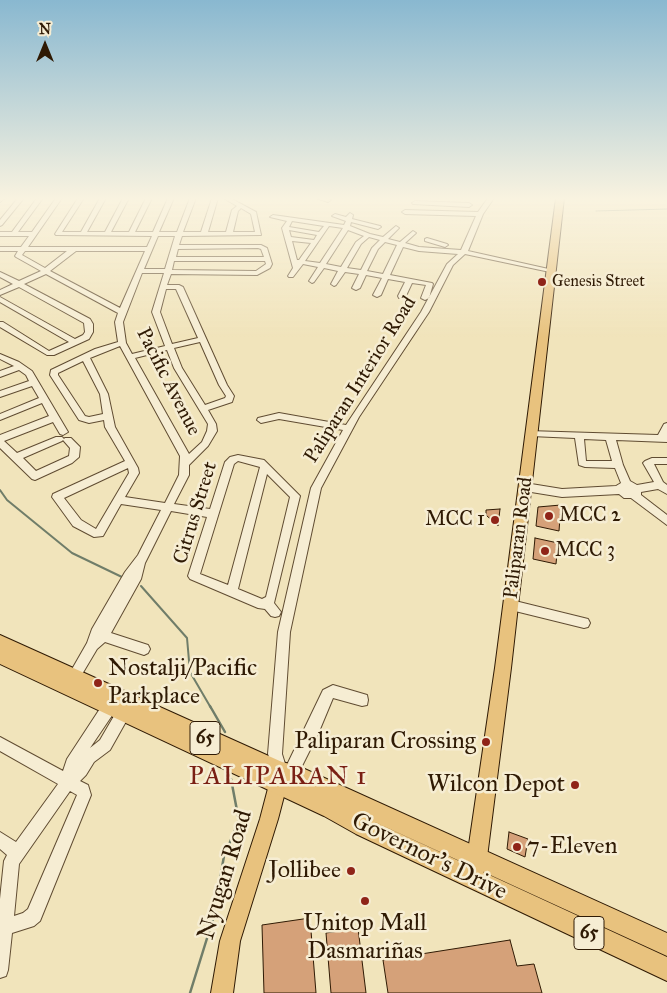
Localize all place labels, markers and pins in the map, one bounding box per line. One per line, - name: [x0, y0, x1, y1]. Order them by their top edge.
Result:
- place label: Genesis Street: [552, 272, 645, 292]
- marker: Genesis Street: [536, 276, 548, 288]
- place label: MCC 2: [559, 504, 621, 528]
- place label: MCC 1: [425, 508, 485, 532]
- marker: MCC 2: [543, 510, 555, 522]
- marker: MCC 1: [489, 514, 501, 526]
- place label: MCC 3: [555, 539, 615, 563]
- marker: MCC 3: [539, 545, 551, 557]
- place label: Nostalji/Pacific Parkplace: [108, 655, 257, 711]
- marker: Nostalji/Pacific Parkplace: [92, 677, 104, 689]
- place label: Paliparan Crossing: [294, 728, 476, 756]
- marker: Paliparan Crossing: [480, 736, 492, 748]
- place label: Wilcon Depot: [427, 771, 565, 799]
- marker: Wilcon Depot: [569, 779, 581, 791]
- place label: 7-Eleven: [527, 833, 617, 861]
- marker: 7-Eleven: [511, 841, 523, 853]
- place label: Jollibee: [268, 857, 341, 885]
- marker: Jollibee: [345, 865, 357, 877]
- marker: Unitop Mall Dasmariñas: [359, 895, 371, 907]
- place label: Unitop Mall Dasmariñas: [303, 910, 427, 966]

